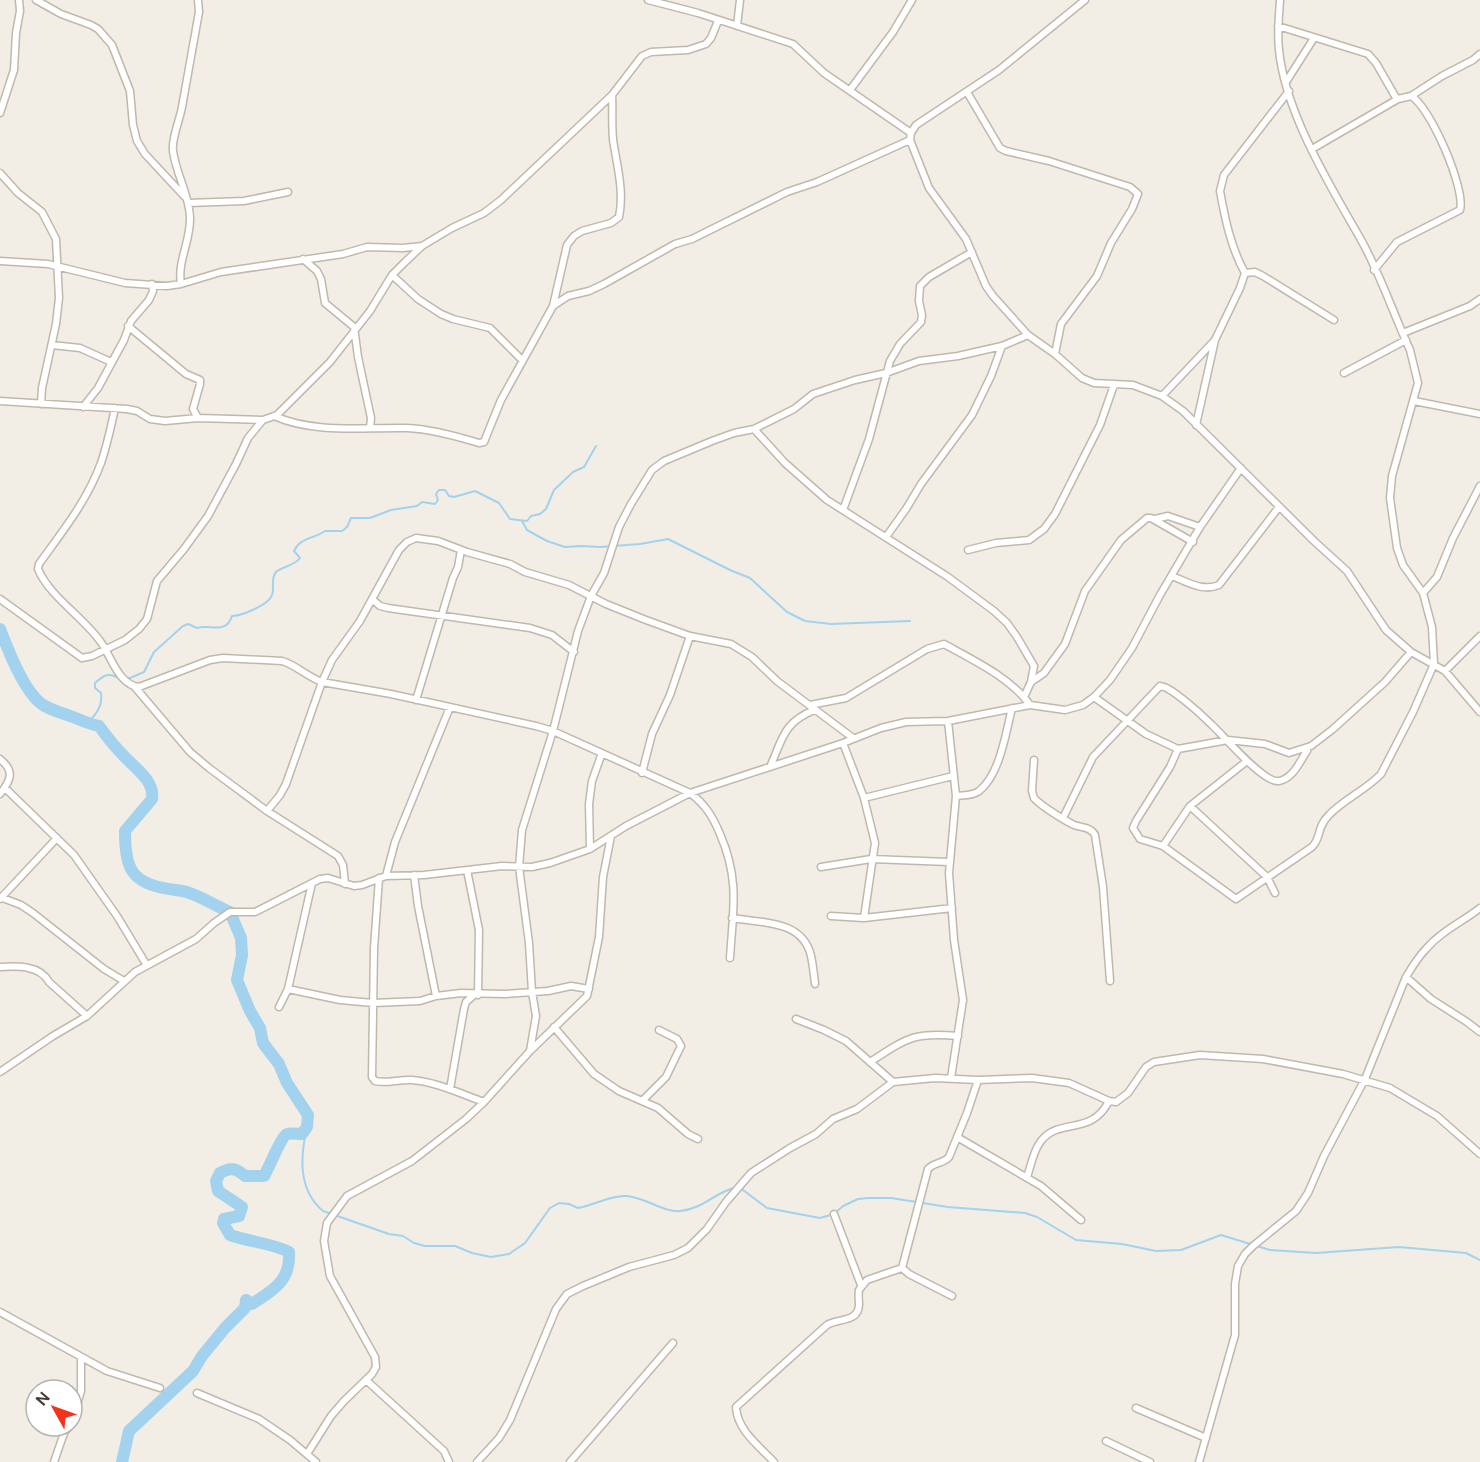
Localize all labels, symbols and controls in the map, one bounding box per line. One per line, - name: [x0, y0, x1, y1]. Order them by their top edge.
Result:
- north arrow: [24, 1378, 84, 1438]
- text: N: [31, 1387, 55, 1410]

